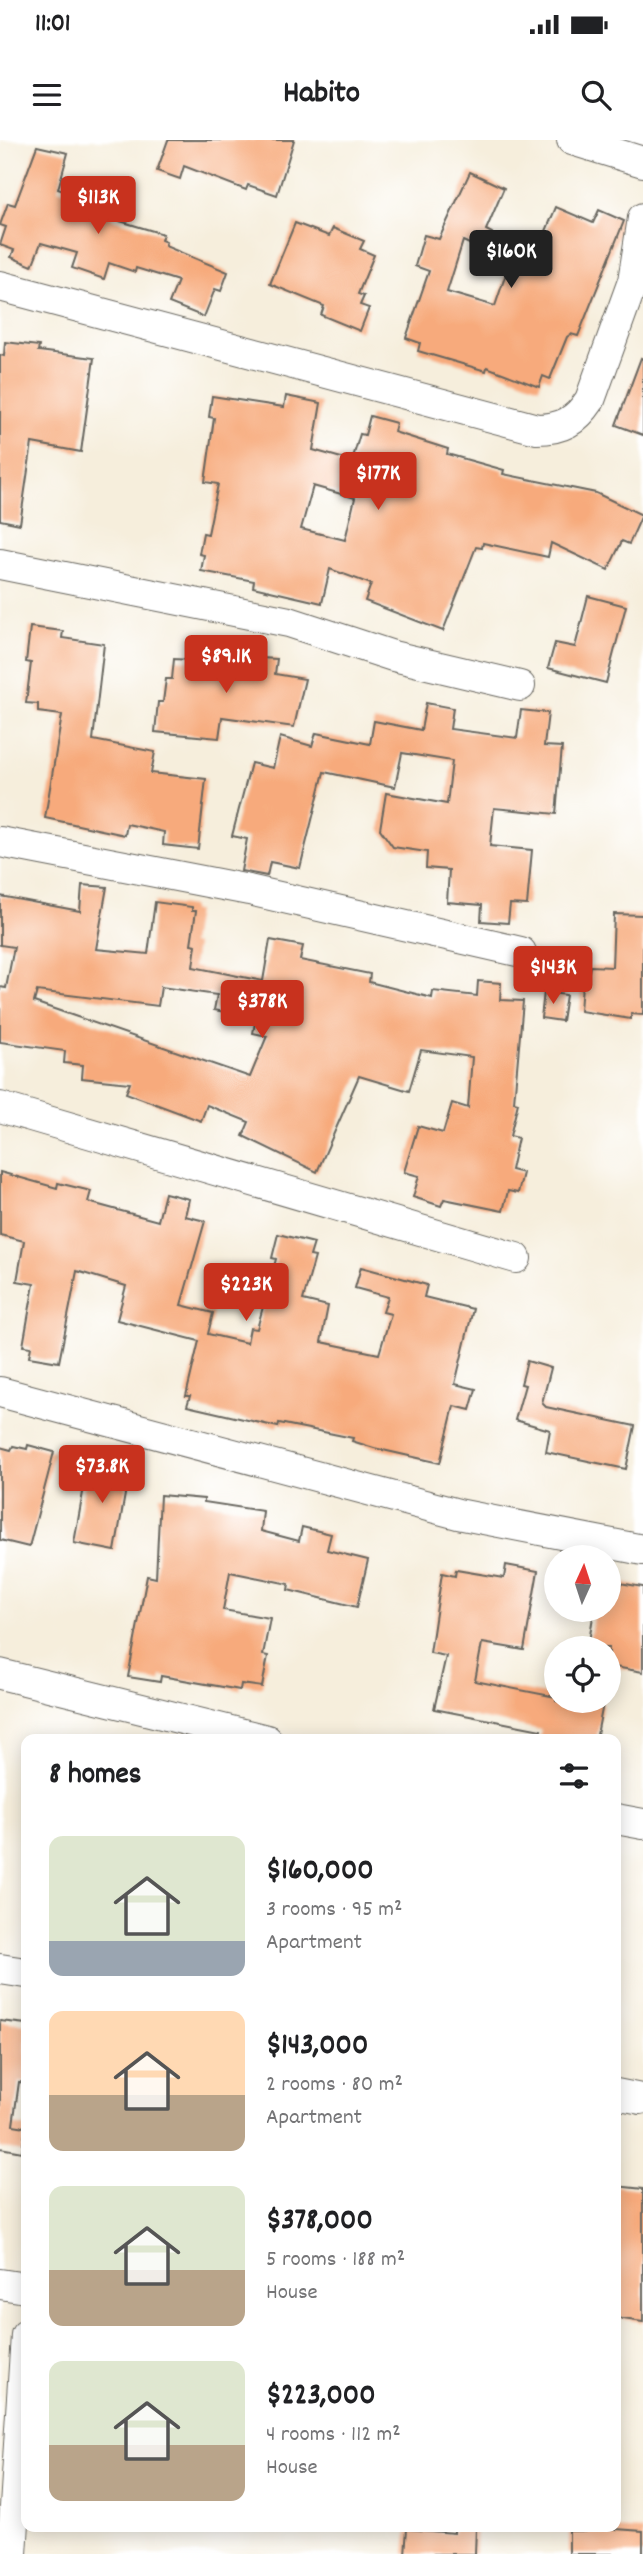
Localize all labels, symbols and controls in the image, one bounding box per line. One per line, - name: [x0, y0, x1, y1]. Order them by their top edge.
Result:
- text: 11:01: [35, 6, 71, 43]
- text: Habito: [283, 72, 360, 118]
- icon: menu: [28, 76, 66, 114]
- icon: search: [577, 76, 615, 114]
- pin: $113K: [49, 176, 147, 236]
- text: $113K: [77, 182, 119, 215]
- pin: $160K: [462, 230, 560, 290]
- text: $160K: [485, 236, 537, 269]
- pin: $177K: [329, 452, 427, 512]
- text: $177K: [356, 458, 400, 491]
- pin: $89.1K: [169, 636, 283, 695]
- text: $89.1K: [201, 641, 251, 674]
- pin: $143K: [504, 946, 602, 1006]
- text: $143K: [529, 952, 577, 985]
- pin: $378K: [213, 981, 311, 1040]
- text: $378K: [237, 986, 287, 1019]
- pin: $223K: [197, 1264, 295, 1323]
- text: $223K: [220, 1269, 272, 1302]
- pin: $73.8K: [45, 1446, 159, 1505]
- text: $73.8K: [75, 1451, 129, 1484]
- north arrow: [544, 1545, 621, 1622]
- map controls: [544, 1545, 621, 1713]
- button: locate: [544, 1636, 621, 1713]
- text: 8 homes: [49, 1755, 141, 1798]
- icon: filters: [555, 1757, 593, 1795]
- text: $160,000: [266, 1851, 374, 1894]
- icon: home: [105, 1864, 189, 1948]
- text: 3 rooms · 95 m²: [266, 1894, 402, 1927]
- text: Apartment: [266, 1927, 362, 1960]
- text: $143,000: [266, 2026, 368, 2069]
- icon: home: [105, 2039, 189, 2123]
- text: 2 rooms · 80 m²: [266, 2069, 403, 2102]
- text: Apartment: [266, 2102, 362, 2135]
- text: $378,000: [266, 2201, 373, 2244]
- icon: home: [105, 2214, 189, 2298]
- text: 5 rooms · 188 m²: [266, 2244, 405, 2277]
- text: House: [266, 2277, 318, 2310]
- text: $223,000: [266, 2376, 376, 2419]
- icon: home: [105, 2389, 189, 2473]
- text: 4 rooms · 112 m²: [266, 2419, 401, 2452]
- text: House: [266, 2452, 318, 2485]

